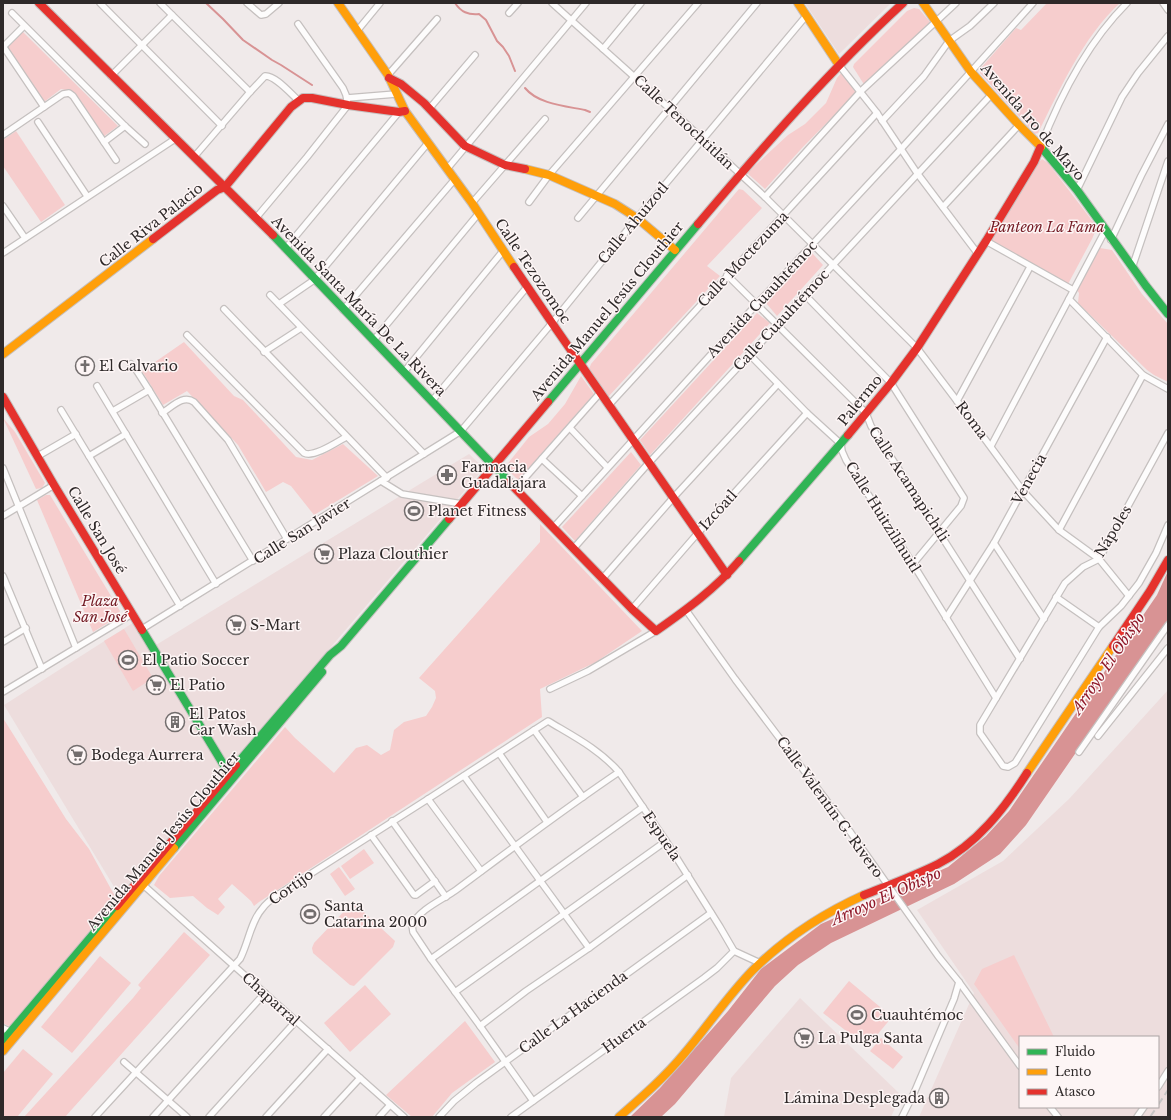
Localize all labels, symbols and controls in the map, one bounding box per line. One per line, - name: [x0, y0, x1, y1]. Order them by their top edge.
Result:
- street label: Avenida 1ro de Mayo: [976, 59, 1089, 184]
- street label: Calle Tenochtitlán: [630, 71, 738, 173]
- street label: Calle Ahuízotl: [594, 178, 673, 267]
- street label: Calle Riva Palacio: [95, 179, 207, 271]
- street label: Calle Moctezuma: [694, 207, 792, 311]
- street label: Avenida Santa María De La Rivera: [267, 211, 450, 400]
- street label: Calle Tezozomoc: [491, 215, 575, 327]
- street label: Avenida Manuel Jesús Clouthier: [526, 217, 688, 405]
- park label: Panteon La Fama: [989, 218, 1105, 236]
- street label: Avenida Cuauhtémoc: [702, 236, 821, 362]
- street label: Calle Cuauhtémoc: [729, 265, 833, 375]
- church icon: El Calvario: [74, 355, 96, 377]
- place label: El Calvario: [99, 357, 178, 375]
- street label: Palermo: [834, 371, 886, 429]
- street label: Roma: [952, 397, 992, 443]
- street label: Calle Acamapichtli: [865, 423, 953, 545]
- street label: Venecia: [1007, 450, 1050, 509]
- place label: Farmacia Guadalajara: [461, 458, 547, 492]
- street label: Calle Huitzilíhuitl: [842, 458, 925, 576]
- pharmacy icon: Farmacia Guadalajara: [436, 464, 458, 486]
- street label: Calle San José: [64, 483, 130, 577]
- street label: Izcóatl: [695, 486, 741, 534]
- street label: Calle San Javier: [250, 494, 354, 568]
- sports icon: Planet Fitness: [403, 500, 425, 522]
- place label: Planet Fitness: [428, 502, 527, 520]
- street label: Nápoles: [1090, 502, 1136, 560]
- supermarket icon: Plaza Clouthier: [313, 543, 335, 565]
- place label: Plaza Clouthier: [338, 545, 448, 563]
- park label: Plaza San José: [73, 592, 129, 626]
- water label: Arroyo El Obispo: [1066, 608, 1149, 719]
- supermarket icon: S-Mart: [225, 614, 247, 636]
- place label: S-Mart: [250, 616, 301, 634]
- sports icon: El Patio Soccer: [117, 649, 139, 671]
- place label: El Patio Soccer: [142, 651, 249, 669]
- supermarket icon: El Patio: [145, 674, 167, 696]
- place label: El Patio: [170, 676, 225, 694]
- place label: El Patos Car Wash: [189, 705, 257, 739]
- building icon: El Patos Car Wash: [164, 711, 186, 733]
- street label: Calle Valentín G. Rivero: [773, 733, 887, 881]
- supermarket icon: Bodega Aurrera: [66, 744, 88, 766]
- place label: Bodega Aurrera: [91, 746, 204, 764]
- street label: Avenida Manuel Jesús Clouthier: [82, 747, 244, 935]
- street label: Espuela: [639, 808, 685, 864]
- water label: Arroyo El Obispo: [826, 863, 944, 930]
- street label: Cortijo: [265, 865, 317, 909]
- place label: Santa Catarina 2000: [324, 897, 427, 931]
- sports icon: Santa Catarina 2000: [299, 903, 321, 925]
- street label: Calle La Hacienda: [515, 966, 631, 1057]
- street label: Chaparral: [238, 968, 304, 1030]
- sports icon: Cuauhtémoc: [846, 1004, 868, 1026]
- place label: Cuauhtémoc: [871, 1006, 964, 1024]
- street label: Huerta: [599, 1013, 650, 1057]
- supermarket icon: La Pulga Santa: [793, 1027, 815, 1049]
- place label: La Pulga Santa: [818, 1029, 923, 1047]
- legend: [1019, 1036, 1159, 1108]
- text: Fluido: [1055, 1044, 1095, 1059]
- text: Lento: [1055, 1064, 1091, 1079]
- text: Atasco: [1054, 1084, 1095, 1099]
- building icon: Lámina Desplegada: [928, 1087, 950, 1109]
- place label: Lámina Desplegada: [784, 1089, 925, 1107]

